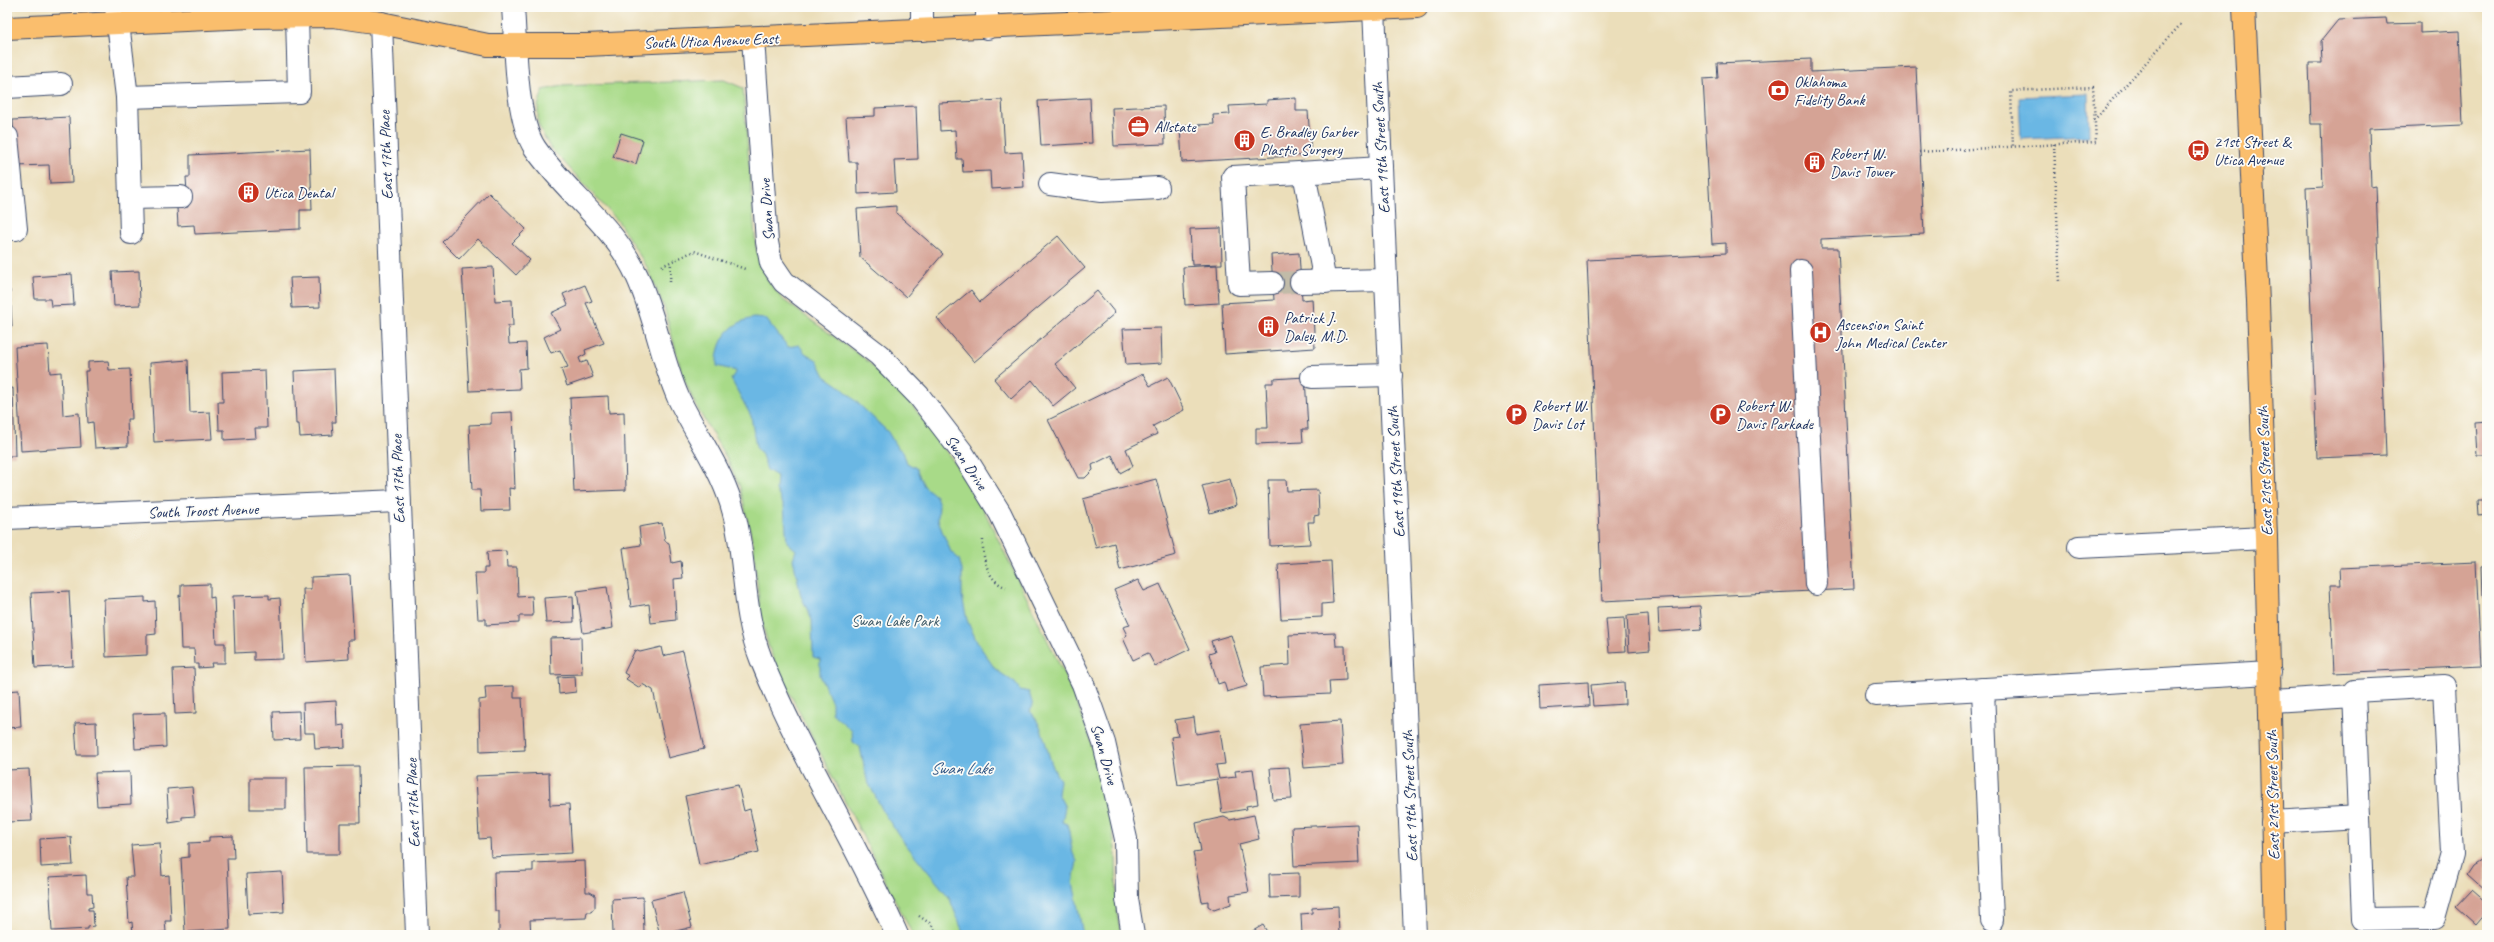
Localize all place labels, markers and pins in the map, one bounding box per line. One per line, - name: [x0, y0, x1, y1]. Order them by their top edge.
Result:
- place label: Oklahoma Fidelity Bank: [1794, 72, 1866, 110]
- bank icon: Oklahoma Fidelity Bank: [1766, 77, 1792, 103]
- office icon: Allstate: [1126, 113, 1152, 139]
- place label: Allstate: [1154, 117, 1197, 137]
- place label: E. Bradley Garber Plastic Surgery: [1260, 122, 1360, 160]
- building icon: E. Bradley Garber Plastic Surgery: [1232, 127, 1258, 153]
- place label: 21st Street & Utica Avenue: [2214, 132, 2292, 170]
- bus stop icon: 21st Street & Utica Avenue: [2185, 137, 2211, 163]
- place label: Robert W. Davis Tower: [1830, 144, 1897, 182]
- building icon: Robert W. Davis Tower: [1801, 149, 1827, 175]
- building icon: Utica Dental: [236, 179, 262, 205]
- place label: Utica Dental: [264, 183, 337, 203]
- place label: Patrick J. Daley, M.D.: [1284, 308, 1349, 346]
- building icon: Patrick J. Daley, M.D.: [1255, 313, 1281, 339]
- place label: Ascension Saint John Medical Center: [1835, 315, 1948, 353]
- hospital icon: Ascension Saint John Medical Center: [1807, 320, 1833, 346]
- place label: Robert W. Davis Lot: [1532, 396, 1589, 434]
- place label: Robert W. Davis Parkade: [1736, 396, 1815, 434]
- parking icon: Robert W. Davis Lot: [1503, 401, 1529, 427]
- parking icon: Robert W. Davis Parkade: [1707, 401, 1733, 427]

